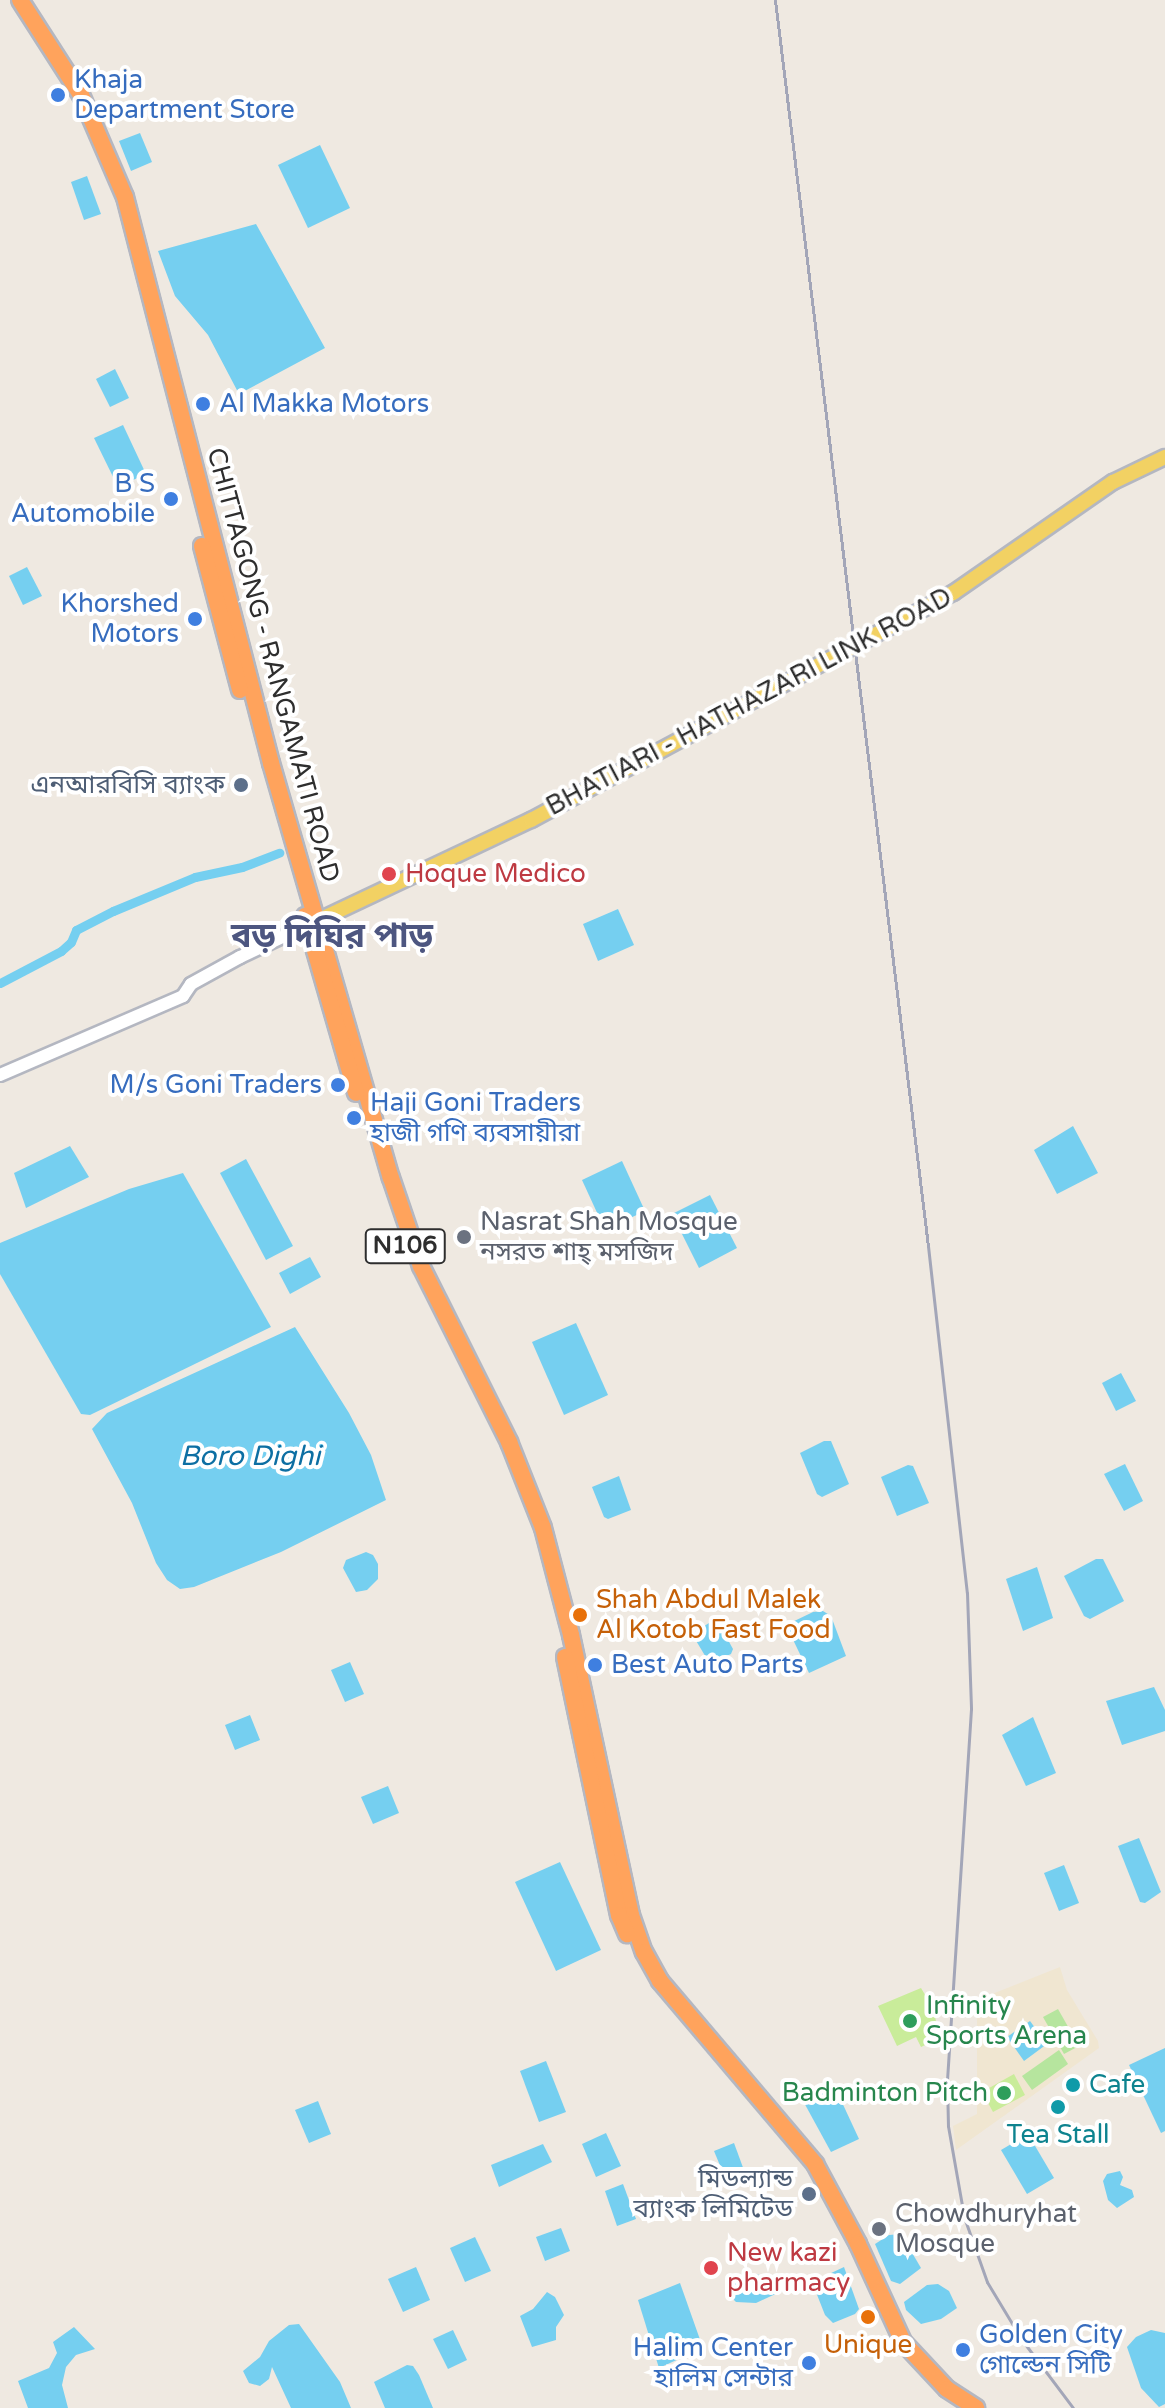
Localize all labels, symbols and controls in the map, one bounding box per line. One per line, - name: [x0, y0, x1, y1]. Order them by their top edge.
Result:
- place label: Khaja Department Store: [74, 64, 295, 126]
- marker: Khaja Department Store: [49, 86, 67, 104]
- place label: Al Makka Motors: [219, 388, 429, 420]
- marker: Al Makka Motors: [194, 395, 212, 413]
- street label: CHITTAGONG - RANGAMATI ROAD: [200, 444, 346, 886]
- place label: B S Automobile: [11, 468, 155, 530]
- marker: B S Automobile: [162, 490, 180, 508]
- street label: BHATIARI - HATHAZARI LINK ROAD: [541, 582, 957, 822]
- place label: Khorshed Motors: [61, 588, 179, 650]
- marker: Khorshed Motors: [186, 610, 204, 628]
- place label: এনআরবিসি ব্যাংক: [31, 769, 225, 801]
- marker: এনআরবিসি ব্যাংক: [232, 776, 250, 794]
- place label: Hoque Medico: [405, 858, 586, 890]
- marker: Hoque Medico: [380, 865, 398, 883]
- district label: বড় দিঘির পাড়: [231, 917, 433, 957]
- place label: M/s Goni Traders: [110, 1069, 322, 1101]
- marker: M/s Goni Traders: [329, 1076, 347, 1094]
- place label: Haji Goni Traders হাজী গণি ব্যবসায়ীরা: [370, 1087, 581, 1148]
- marker: Haji Goni Traders হাজী গণি ব্যবসায়ীরা: [345, 1109, 363, 1127]
- place label: Nasrat Shah Mosque নসরত শাহ্‌ মসজিদ: [480, 1206, 738, 1268]
- road number: N106: [363, 1226, 447, 1266]
- marker: Nasrat Shah Mosque নসরত শাহ্‌ মসজিদ: [455, 1228, 473, 1246]
- water label: Boro Dighi: [180, 1439, 320, 1473]
- place label: Shah Abdul Malek Al Kotob Fast Food: [596, 1584, 831, 1646]
- marker: Shah Abdul Malek Al Kotob Fast Food: [571, 1606, 589, 1624]
- place label: Best Auto Parts: [611, 1649, 804, 1681]
- marker: Best Auto Parts: [586, 1656, 604, 1674]
- place label: Infinity Sports Arena: [926, 1990, 1087, 2052]
- marker: Infinity Sports Arena: [901, 2012, 919, 2030]
- place label: Cafe: [1089, 2069, 1145, 2101]
- marker: Cafe: [1064, 2076, 1082, 2094]
- place label: Badminton Pitch: [782, 2077, 988, 2109]
- marker: Badminton Pitch: [995, 2084, 1013, 2102]
- marker: Tea Stall: [1049, 2098, 1067, 2116]
- place label: Tea Stall: [1006, 2119, 1110, 2151]
- place label: মিডল্যান্ড ব্যাংক লিমিটেড: [634, 2163, 793, 2224]
- marker: মিডল্যান্ড ব্যাংক লিমিটেড: [800, 2185, 818, 2203]
- place label: Chowdhuryhat Mosque: [895, 2198, 1077, 2260]
- marker: Chowdhuryhat Mosque: [870, 2220, 888, 2238]
- place label: New kazi pharmacy: [727, 2237, 850, 2298]
- marker: New kazi pharmacy: [702, 2259, 720, 2277]
- marker: Unique: [859, 2308, 877, 2326]
- place label: Golden City গোল্ডেন সিটি: [979, 2319, 1123, 2380]
- place label: Unique: [824, 2329, 912, 2361]
- place label: Halim Center হালিম সেন্টার: [633, 2332, 793, 2394]
- marker: Golden City গোল্ডেন সিটি: [954, 2341, 972, 2359]
- marker: Halim Center হালিম সেন্টার: [800, 2354, 818, 2372]

